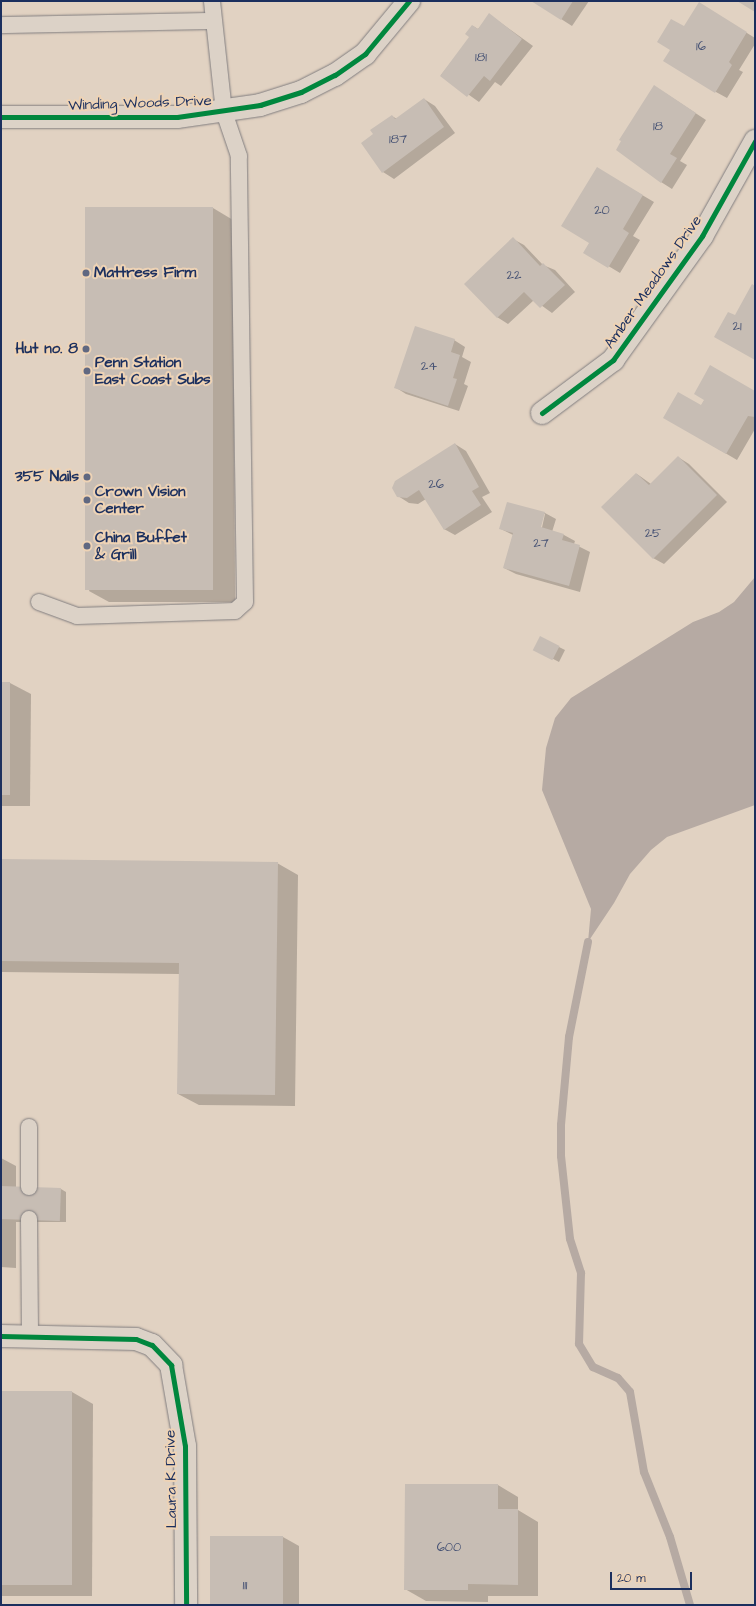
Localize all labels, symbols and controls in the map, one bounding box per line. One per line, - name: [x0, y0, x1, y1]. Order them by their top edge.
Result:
- house number: 16: [696, 38, 706, 54]
- house number: 181: [475, 49, 487, 65]
- street label: Winding Woods Drive: [68, 92, 212, 114]
- house number: 18: [653, 118, 663, 134]
- house number: 187: [389, 131, 407, 147]
- house number: 20: [594, 202, 610, 218]
- street label: Amber Meadows Drive: [600, 212, 706, 352]
- place label: Mattress Firm: [94, 264, 196, 282]
- house number: 22: [507, 267, 521, 283]
- marker: Mattress Firm: [81, 268, 91, 278]
- house number: 21: [732, 318, 742, 334]
- place label: Hut no. 8: [15, 340, 78, 358]
- marker: Hut no. 8: [81, 344, 91, 354]
- place label: Penn Station East Coast Subs: [95, 353, 211, 388]
- house number: 24: [421, 358, 437, 374]
- marker: Penn Station East Coast Subs: [82, 366, 92, 376]
- place label: 355 Nails: [15, 468, 79, 486]
- marker: 355 Nails: [82, 472, 92, 482]
- house number: 26: [428, 476, 444, 492]
- place label: Crown Vision Center: [95, 482, 185, 517]
- marker: Crown Vision Center: [82, 495, 92, 505]
- house number: 25: [645, 525, 661, 541]
- place label: China Buffet & Grill: [95, 528, 187, 563]
- house number: 27: [533, 535, 549, 551]
- marker: China Buffet & Grill: [82, 541, 92, 551]
- street label: Laura K Drive: [161, 1429, 181, 1529]
- house number: 600: [437, 1539, 461, 1555]
- scale bar: [612, 1564, 694, 1590]
- text: 20 m: [617, 1570, 646, 1587]
- house number: 111: [243, 1577, 247, 1593]

